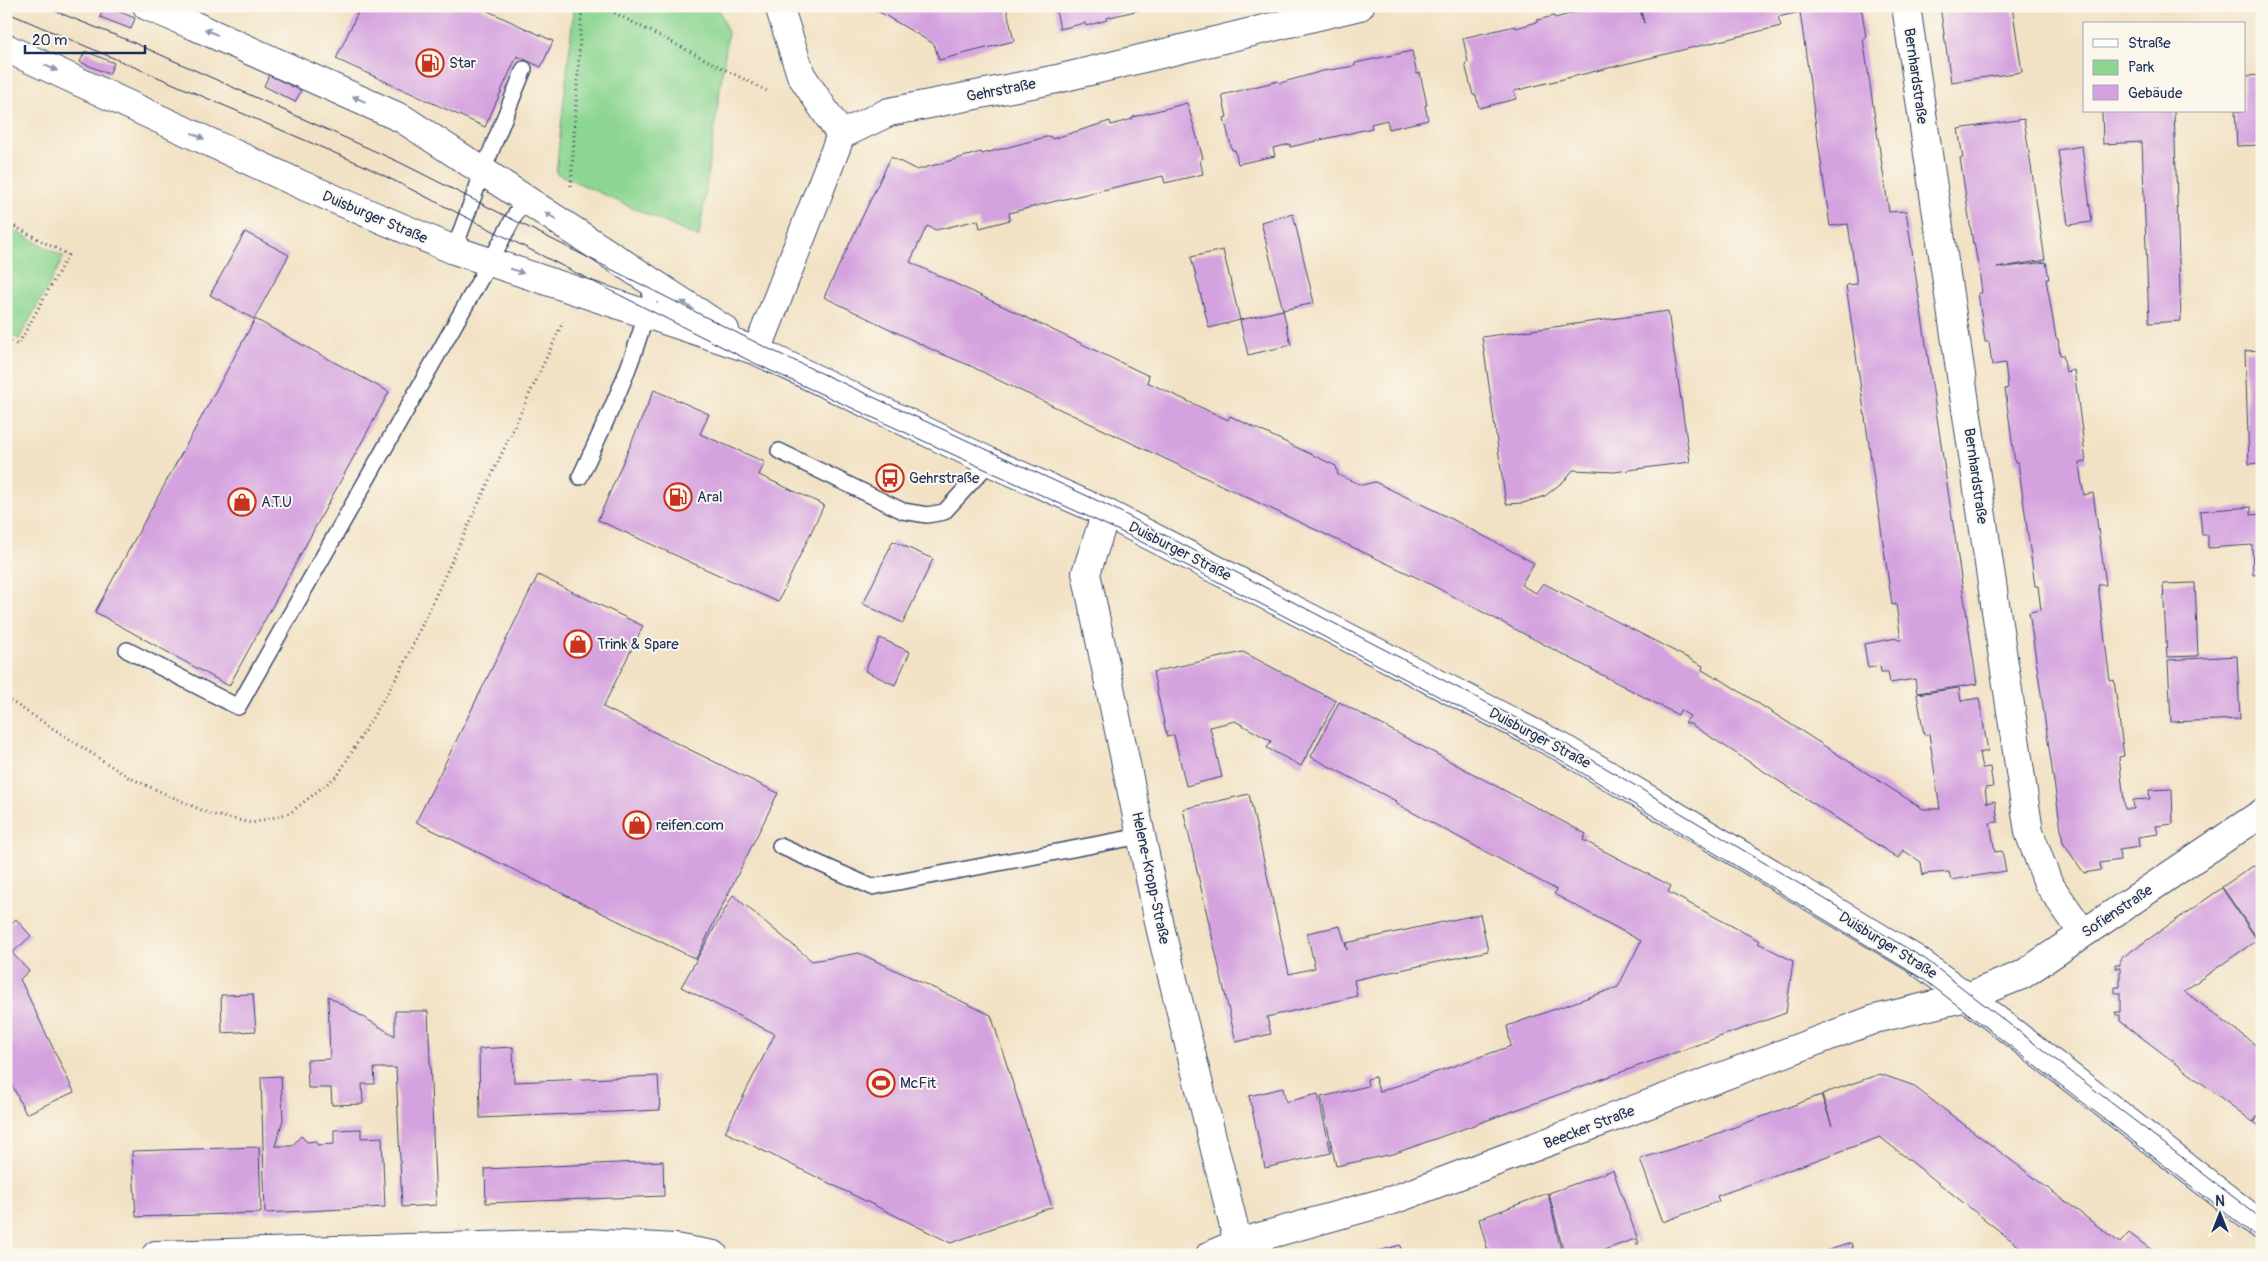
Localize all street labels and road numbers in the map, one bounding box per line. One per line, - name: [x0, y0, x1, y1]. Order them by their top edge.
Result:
- street label: Bernhardstraße: [1899, 27, 1932, 126]
- street label: Gehrstraße: [965, 74, 1038, 107]
- street label: Duisburger Straße: [319, 187, 431, 248]
- street label: Bernhardstraße: [1959, 427, 1992, 526]
- street label: Duisburger Straße: [1125, 517, 1235, 586]
- street label: Duisburger Straße: [1486, 704, 1594, 774]
- street label: Helene-Kropp-Straße: [1127, 810, 1174, 947]
- street label: Sofienstraße: [2078, 880, 2157, 942]
- street label: Duisburger Straße: [1835, 908, 1941, 984]
- street label: Beecker Straße: [1541, 1101, 1638, 1154]

